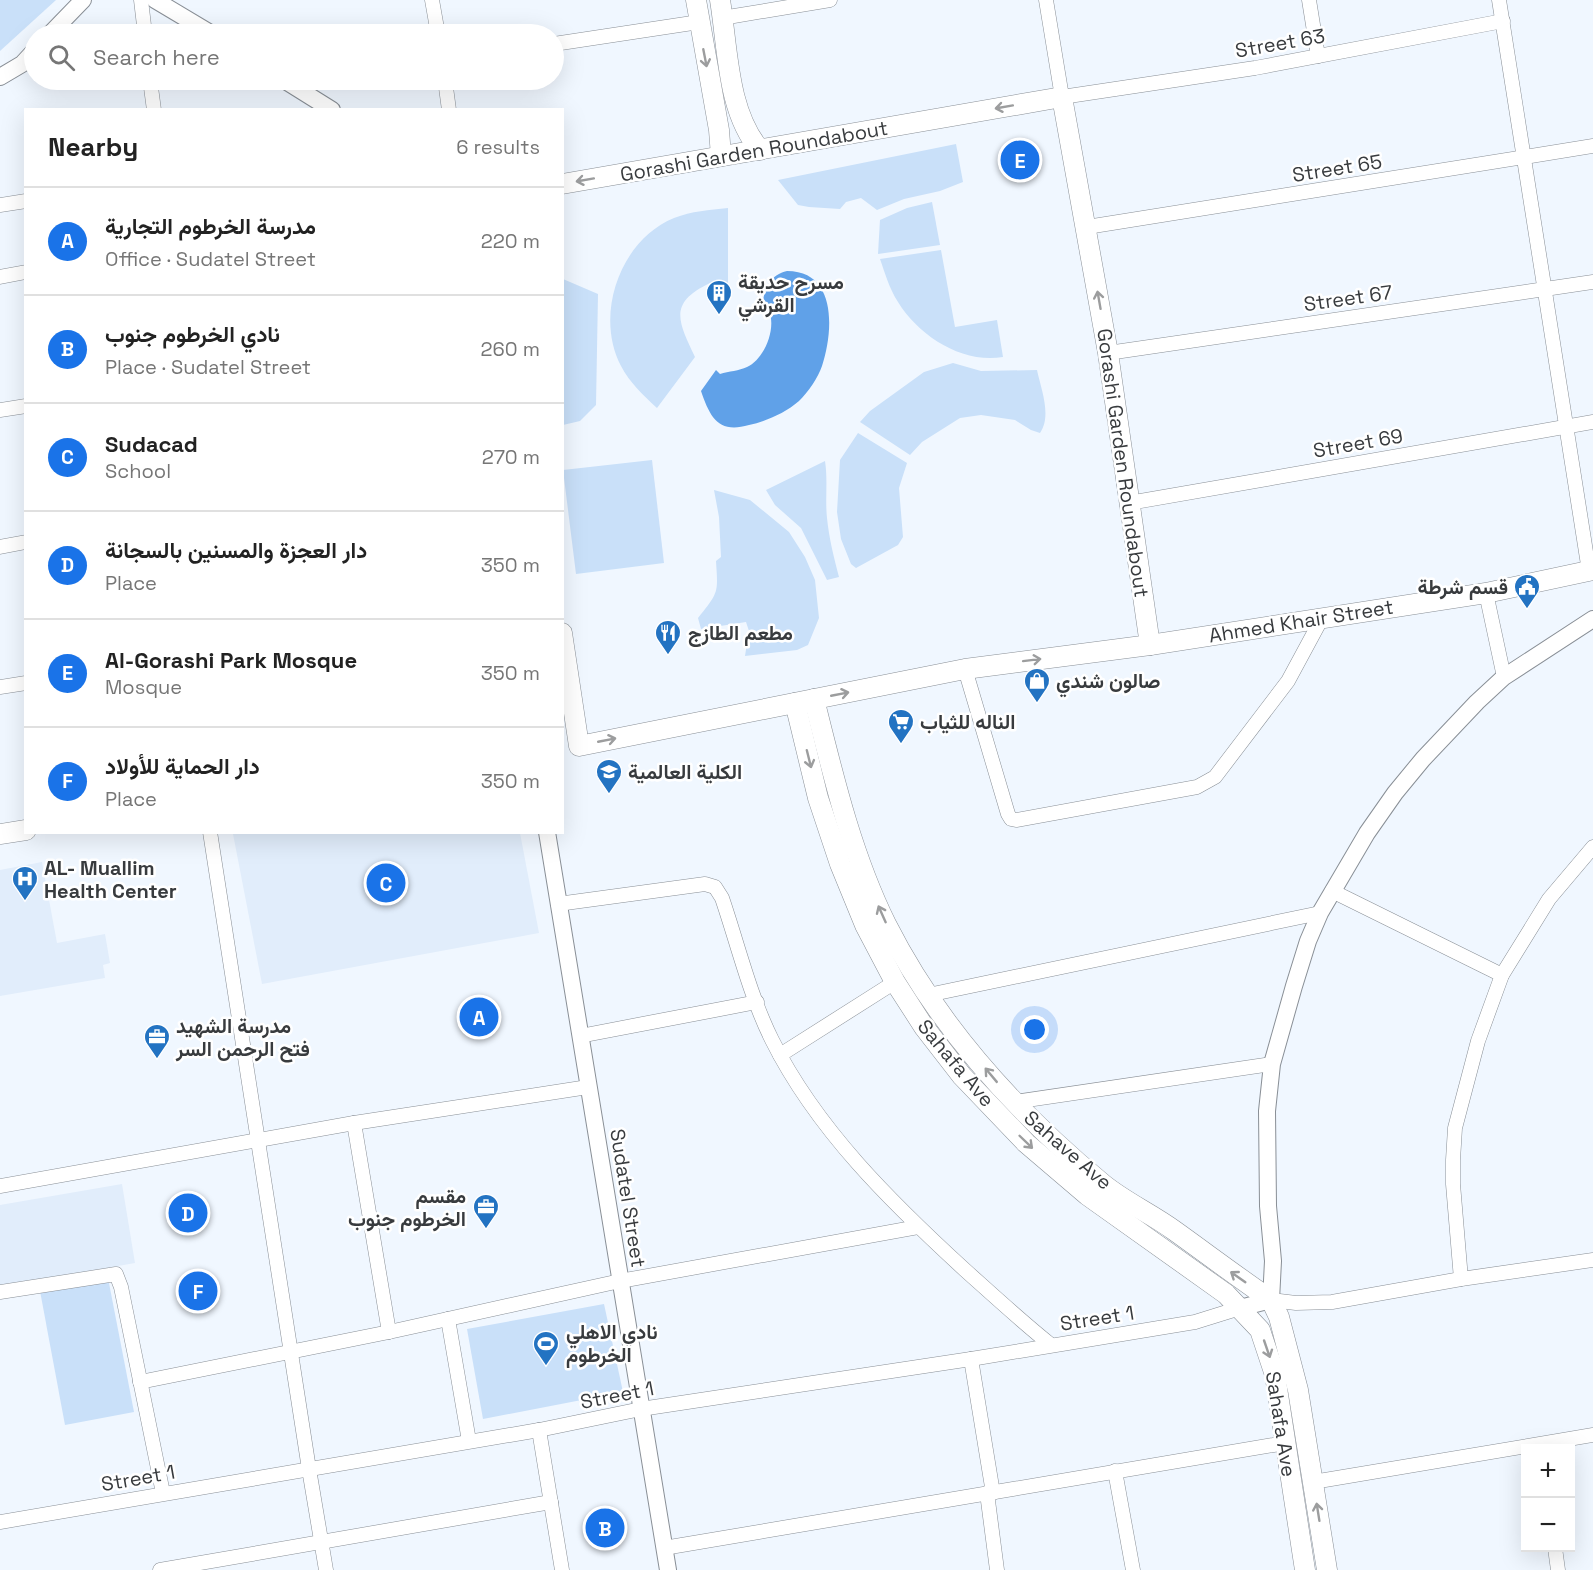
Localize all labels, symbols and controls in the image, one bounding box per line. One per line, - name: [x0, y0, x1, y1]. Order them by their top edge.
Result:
- street label: Street 63: [1233, 22, 1327, 64]
- search box: [24, 24, 564, 90]
- icon: search: [45, 41, 78, 74]
- text: Search here: [93, 43, 220, 71]
- one-way arrow: [700, 47, 711, 67]
- one-way arrow: [995, 102, 1015, 113]
- street label: Gorashi Garden Roundabout: [618, 115, 890, 187]
- text: Nearby: [48, 130, 138, 164]
- text: 6 results: [456, 134, 540, 160]
- pin: E: [1000, 138, 1040, 182]
- street label: Street 65: [1290, 148, 1384, 188]
- one-way arrow: [575, 175, 595, 186]
- text: مدرسة الخرطوم التجارية: [105, 212, 316, 240]
- text: A: [61, 228, 74, 254]
- text: 220 m: [481, 228, 540, 254]
- text: Office · Sudatel Street: [105, 246, 316, 272]
- place label: مسرح حديقة القرشي: [738, 269, 844, 322]
- building icon: مسرح حديقة القرشي: [704, 278, 734, 316]
- street label: Street 67: [1302, 279, 1394, 317]
- one-way arrow: [1093, 291, 1104, 311]
- text: نادي الخرطوم جنوب: [105, 320, 280, 348]
- street label: Gorashi Garden Roundabout: [1091, 327, 1155, 599]
- text: B: [61, 336, 74, 362]
- text: 260 m: [481, 336, 540, 362]
- text: Place · Sudatel Street: [105, 354, 311, 380]
- street label: Street 69: [1311, 422, 1405, 464]
- text: Sudacad: [105, 430, 198, 458]
- text: C: [61, 444, 74, 470]
- text: 270 m: [482, 444, 540, 470]
- text: School: [105, 458, 171, 484]
- text: دار العجزة والمسنين بالسجانة: [105, 536, 367, 564]
- text: D: [61, 552, 74, 578]
- text: 350 m: [481, 552, 540, 578]
- text: Place: [105, 570, 157, 596]
- public building icon: قسم شرطة: [1512, 572, 1542, 610]
- place label: قسم شرطة: [1418, 574, 1508, 600]
- street label: Ahmed Khair Street: [1207, 594, 1395, 648]
- restaurant icon: مطعم الطازج: [653, 618, 683, 656]
- place label: مطعم الطازج: [688, 620, 793, 647]
- text: Al-Gorashi Park Mosque: [105, 646, 357, 674]
- one-way arrow: [1021, 655, 1041, 666]
- text: E: [62, 660, 73, 686]
- text: 350 m: [481, 660, 540, 686]
- shop icon: صالون شندي: [1022, 666, 1052, 704]
- place label: صالون شندي: [1056, 668, 1161, 698]
- text: Mosque: [105, 674, 182, 700]
- one-way arrow: [829, 688, 849, 699]
- supermarket icon: الناله للثياب: [886, 707, 916, 745]
- place label: الناله للثياب: [920, 709, 1015, 735]
- one-way arrow: [597, 734, 617, 745]
- one-way arrow: [803, 750, 815, 769]
- text: دار الحماية للأولاد: [105, 752, 260, 780]
- school or university icon: الكلية العالمية: [594, 757, 624, 795]
- place label: الكلية العالمية: [628, 759, 742, 785]
- text: F: [62, 768, 73, 794]
- text: 350 m: [481, 768, 540, 794]
- text: Place: [105, 786, 157, 812]
- place label: AL- Muallim Health Center: [44, 855, 177, 904]
- pin: C: [366, 860, 406, 906]
- hospital icon: AL- Muallim Health Center: [10, 864, 40, 902]
- one-way arrow: [876, 905, 887, 924]
- pin: A: [460, 994, 498, 1040]
- place label: مدرسة الشهيد فتح الرحمن السر: [175, 1013, 310, 1063]
- street label: Sahafa Ave: [912, 1014, 1000, 1112]
- your location: [1020, 1015, 1049, 1044]
- office icon: مدرسة الشهيد فتح الرحمن السر: [142, 1022, 172, 1060]
- one-way arrow: [984, 1067, 997, 1083]
- street label: Sahave Ave: [1019, 1105, 1117, 1195]
- street label: Sudatel Street: [604, 1127, 652, 1269]
- one-way arrow: [1018, 1135, 1033, 1149]
- place label: مقسم الخرطوم جنوب: [348, 1183, 466, 1232]
- pin: D: [168, 1190, 207, 1236]
- office icon: مقسم الخرطوم جنوب: [471, 1192, 501, 1230]
- pin: F: [178, 1268, 218, 1314]
- one-way arrow: [1230, 1271, 1247, 1283]
- street label: Street 1: [1058, 1299, 1136, 1337]
- place label: نادي الاهلي الخرطوم: [566, 1319, 658, 1368]
- sports icon: نادي الاهلي الخرطوم: [531, 1329, 561, 1367]
- one-way arrow: [1262, 1339, 1273, 1358]
- street label: Sahafa Ave: [1260, 1369, 1302, 1479]
- street label: Street 1: [578, 1375, 656, 1415]
- map controls: [1521, 1444, 1575, 1552]
- button: +: [1521, 1444, 1575, 1498]
- street label: Street 1: [99, 1459, 177, 1497]
- button: −: [1521, 1498, 1575, 1552]
- one-way arrow: [1312, 1503, 1323, 1523]
- pin: B: [586, 1506, 624, 1550]

